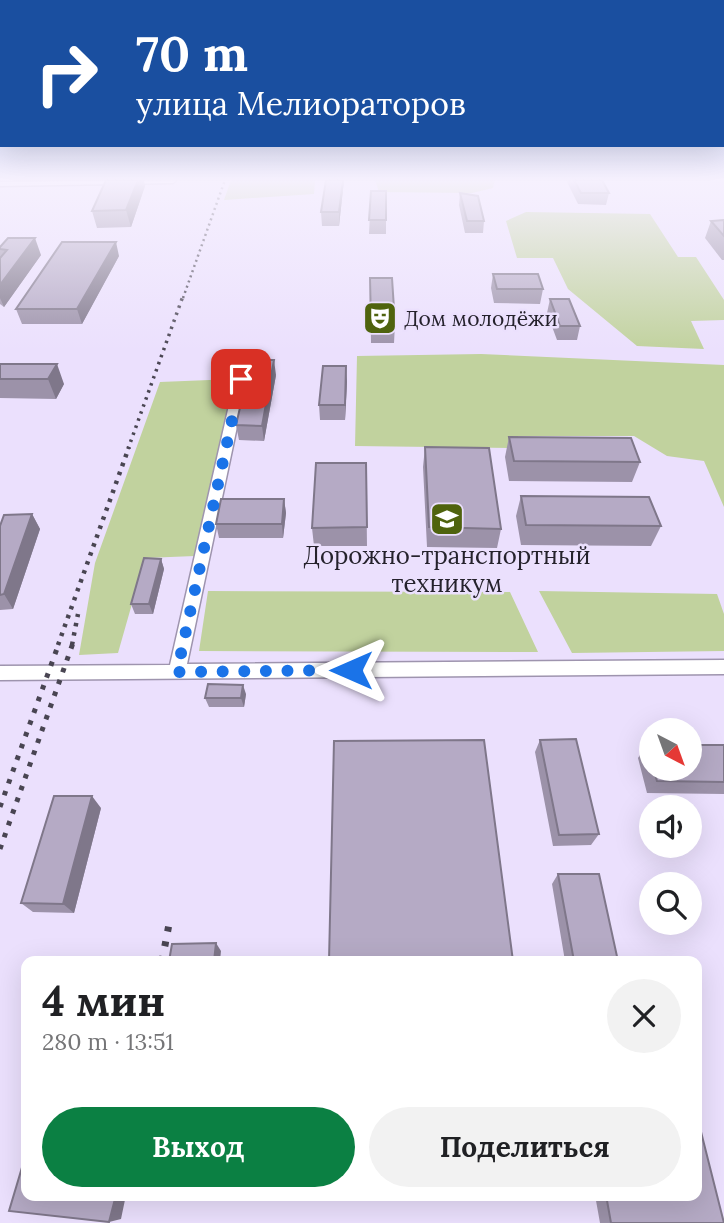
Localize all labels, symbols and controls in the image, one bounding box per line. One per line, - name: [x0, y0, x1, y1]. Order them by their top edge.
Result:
- text: 70 m: [136, 22, 248, 84]
- icon: right: [21, 28, 112, 119]
- text: улица Мелиораторов: [136, 83, 466, 124]
- theatre icon: Дом молодёжи: [361, 299, 399, 337]
- place label: Дом молодёжи: [404, 305, 558, 332]
- pin: [211, 349, 271, 409]
- icon: arrive: [222, 360, 260, 398]
- school or university icon: Дорожно-транспортный техникум: [428, 500, 466, 538]
- place label: Дорожно-транспортный техникум: [303, 540, 591, 599]
- position arrow: [314, 633, 388, 707]
- north arrow: [639, 718, 702, 780]
- map controls: [639, 718, 702, 935]
- button: sound: [639, 795, 702, 858]
- button: search: [639, 872, 702, 935]
- text: 4 мин: [42, 974, 165, 1028]
- button: close: [607, 979, 681, 1053]
- text: 280 m · 13:51: [42, 1027, 174, 1056]
- button: Выход: [42, 1107, 355, 1187]
- button: Поделиться: [369, 1107, 681, 1187]

